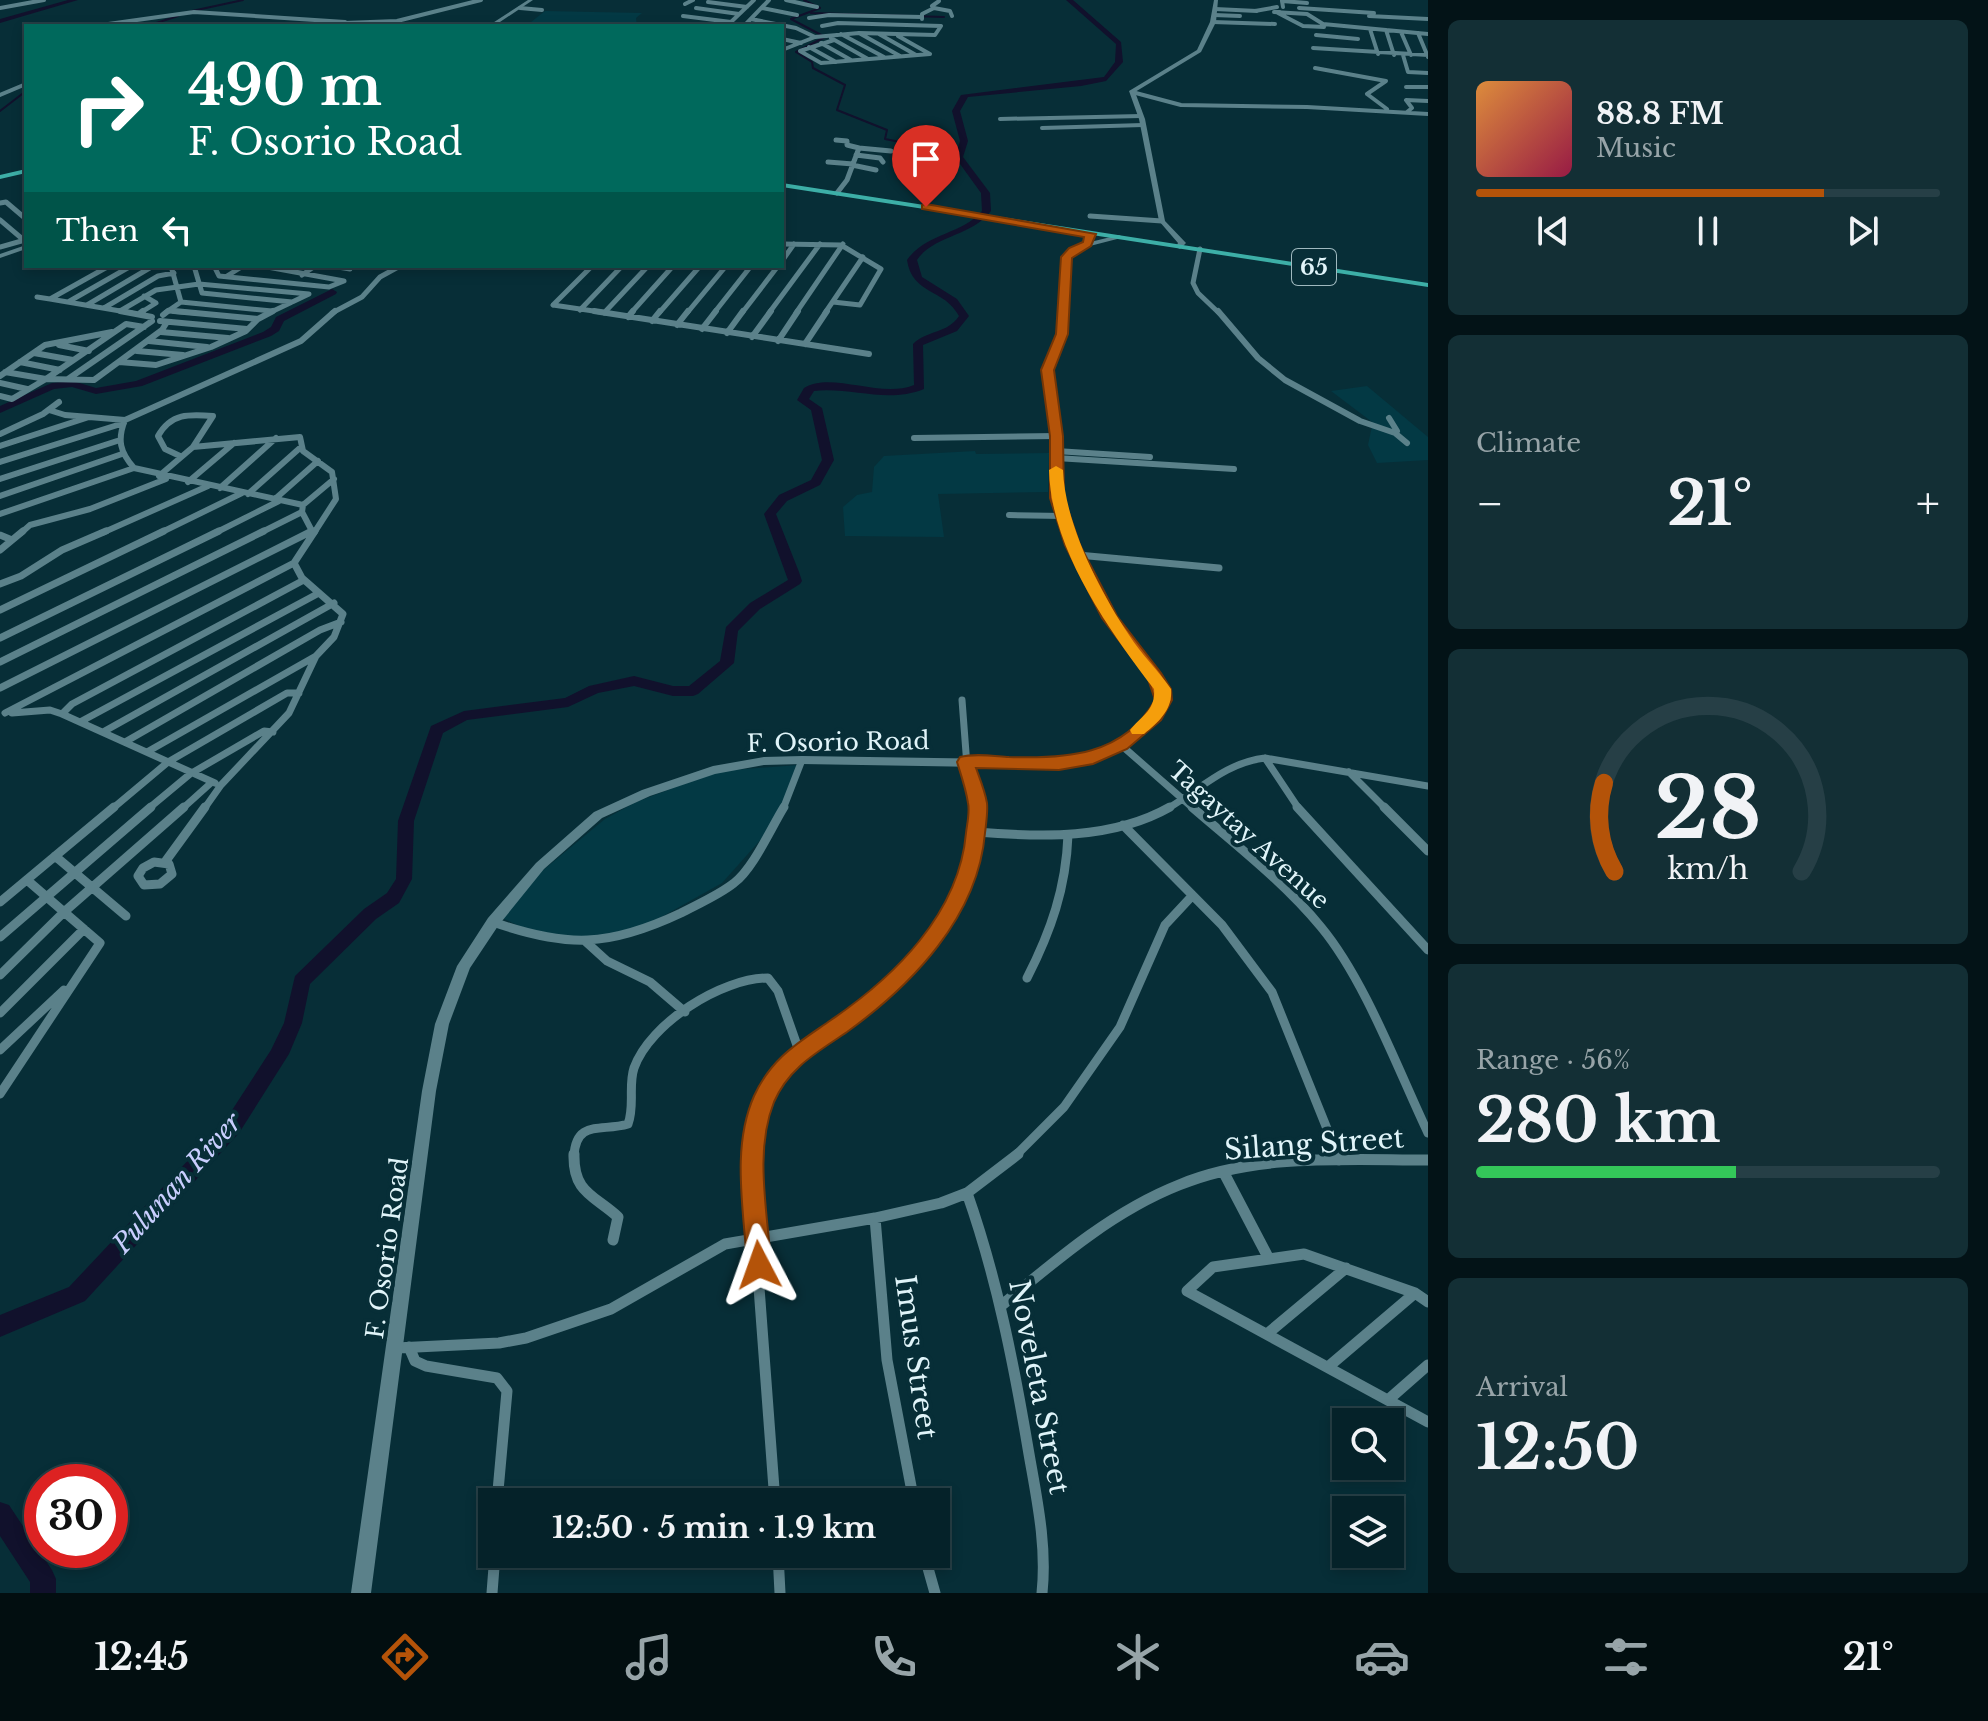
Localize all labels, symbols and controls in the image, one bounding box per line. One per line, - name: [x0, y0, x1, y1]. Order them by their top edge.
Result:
- text: 490 m: [188, 51, 382, 120]
- icon: right: [56, 56, 160, 160]
- text: 88.8 FM: [1596, 95, 1724, 132]
- text: F. Osorio Road: [188, 120, 462, 165]
- pin: [892, 125, 960, 207]
- text: Music: [1596, 132, 1676, 164]
- icon: arrive: [904, 137, 948, 181]
- icon: left: [155, 208, 199, 252]
- icon: previous: [1531, 209, 1575, 253]
- icon: pause: [1686, 209, 1730, 253]
- icon: next: [1841, 209, 1885, 253]
- text: Then: [56, 212, 139, 249]
- road number: 65: [1292, 249, 1336, 285]
- text: Climate: [1476, 427, 1581, 459]
- text: 21°: [1667, 467, 1752, 541]
- text: −: [1476, 476, 1504, 531]
- text: +: [1916, 476, 1940, 531]
- street label: F. Osorio Road: [746, 726, 930, 758]
- street label: Tagaytay Avenue: [1163, 755, 1335, 915]
- text: 28: [1655, 757, 1761, 860]
- text: km/h: [1667, 852, 1749, 888]
- text: Range · 56%: [1476, 1044, 1630, 1076]
- text: 280 km: [1476, 1084, 1721, 1158]
- water label: Pulunan River: [105, 1106, 249, 1260]
- street label: Silang Street: [1223, 1120, 1406, 1168]
- street label: F. Osorio Road: [360, 1155, 414, 1341]
- position arrow: [717, 1223, 801, 1307]
- street label: Imus Street: [887, 1273, 945, 1442]
- street label: Noveleta Street: [1001, 1277, 1077, 1498]
- text: Arrival: [1476, 1371, 1568, 1403]
- map controls: [1332, 1408, 1404, 1568]
- button: search: [1332, 1408, 1404, 1480]
- text: 12:50: [1476, 1411, 1639, 1485]
- speed limit sign: 30: [24, 1464, 128, 1568]
- button: layers: [1332, 1496, 1404, 1568]
- text: 12:50 · 5 min · 1.9 km: [552, 1509, 876, 1546]
- icon: directions: [377, 1629, 433, 1685]
- icon: music: [621, 1629, 677, 1685]
- icon: phone: [866, 1629, 922, 1685]
- icon: climate: [1110, 1629, 1166, 1685]
- icon: car: [1354, 1629, 1410, 1685]
- icon: filters: [1598, 1629, 1654, 1685]
- text: 12:45: [94, 1635, 189, 1680]
- text: 21°: [1843, 1635, 1894, 1680]

